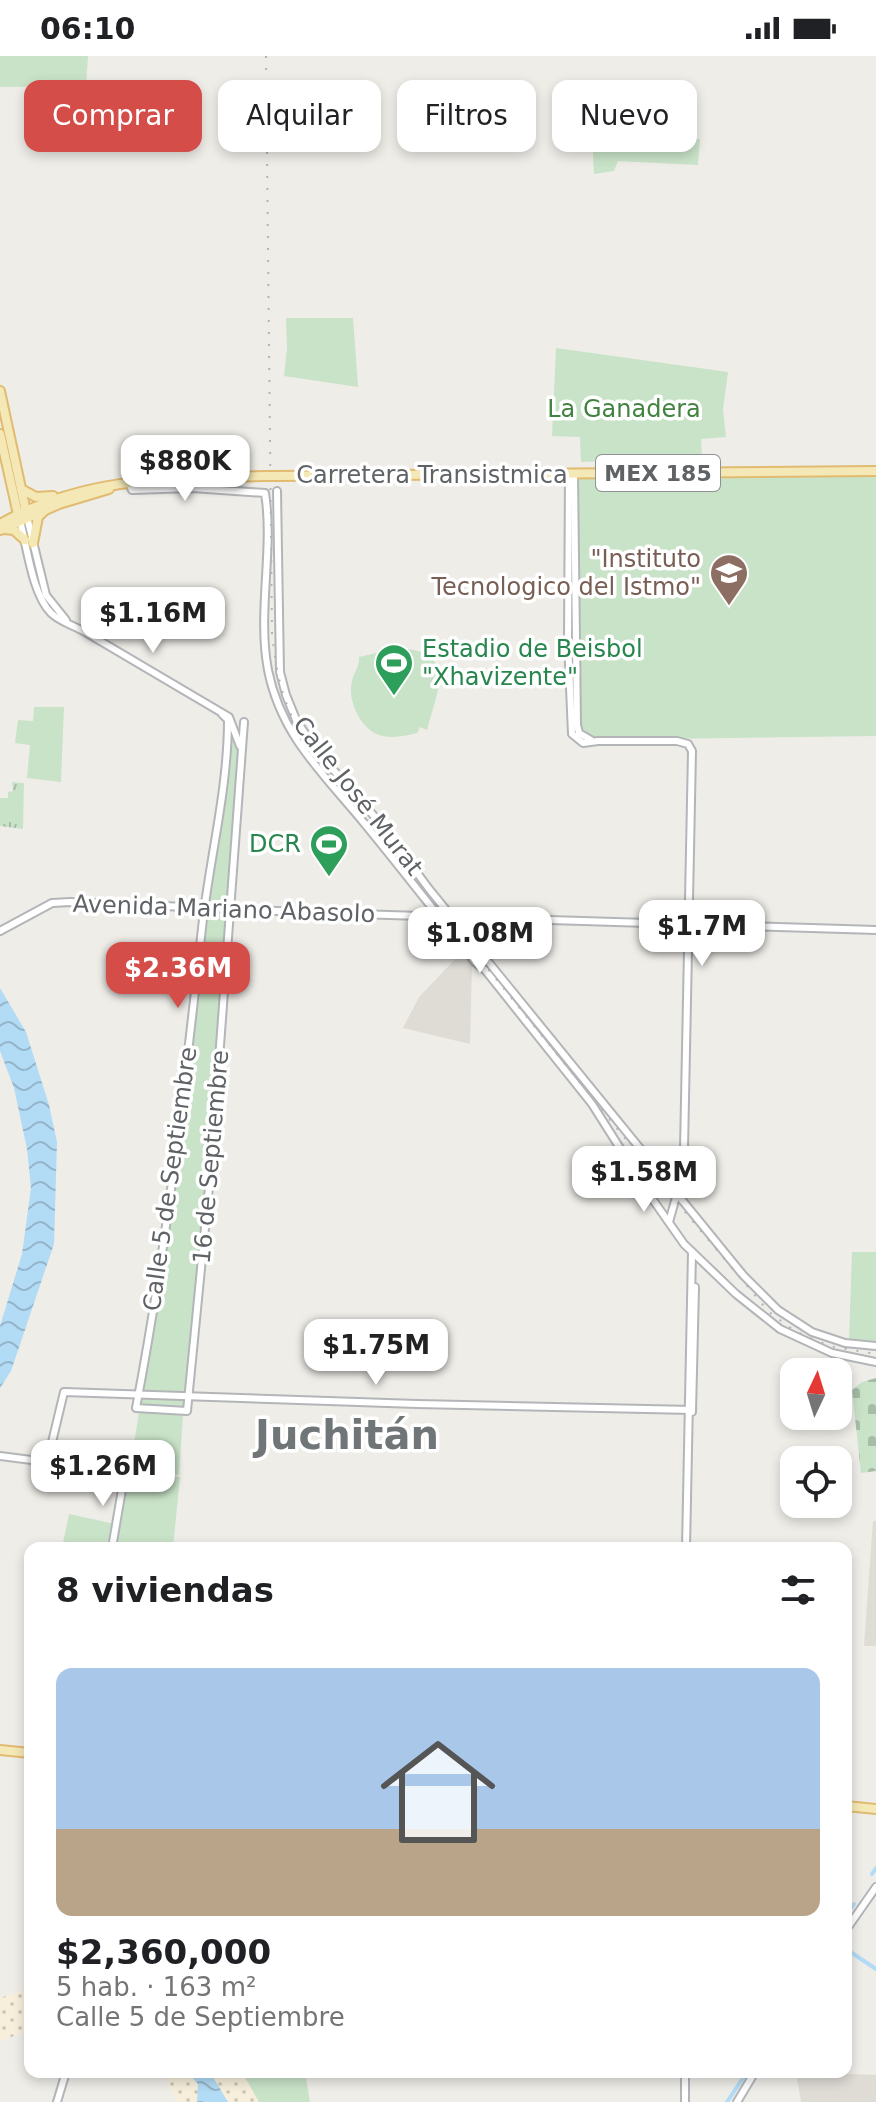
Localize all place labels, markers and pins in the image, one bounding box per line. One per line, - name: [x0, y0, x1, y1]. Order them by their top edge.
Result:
- pin: $880K: [129, 435, 241, 503]
- place label: "Instituto Tecnologico del Istmo": [430, 545, 701, 601]
- school or university icon: "Instituto Tecnologico del Istmo": [708, 552, 750, 607]
- pin: $1.16M: [88, 587, 218, 655]
- place label: Estadio de Beisbol "Xhavizente": [422, 635, 643, 691]
- sports icon: Estadio de Beisbol "Xhavizente": [373, 642, 415, 697]
- sports icon: DCR: [308, 823, 350, 878]
- place label: DCR: [249, 830, 301, 858]
- pin: $1.7M: [646, 900, 758, 968]
- pin: $1.08M: [415, 907, 545, 975]
- pin: $2.36M: [113, 942, 243, 1010]
- pin: $1.58M: [579, 1146, 709, 1214]
- pin: $1.75M: [311, 1319, 441, 1387]
- pin: $1.26M: [38, 1440, 168, 1508]

